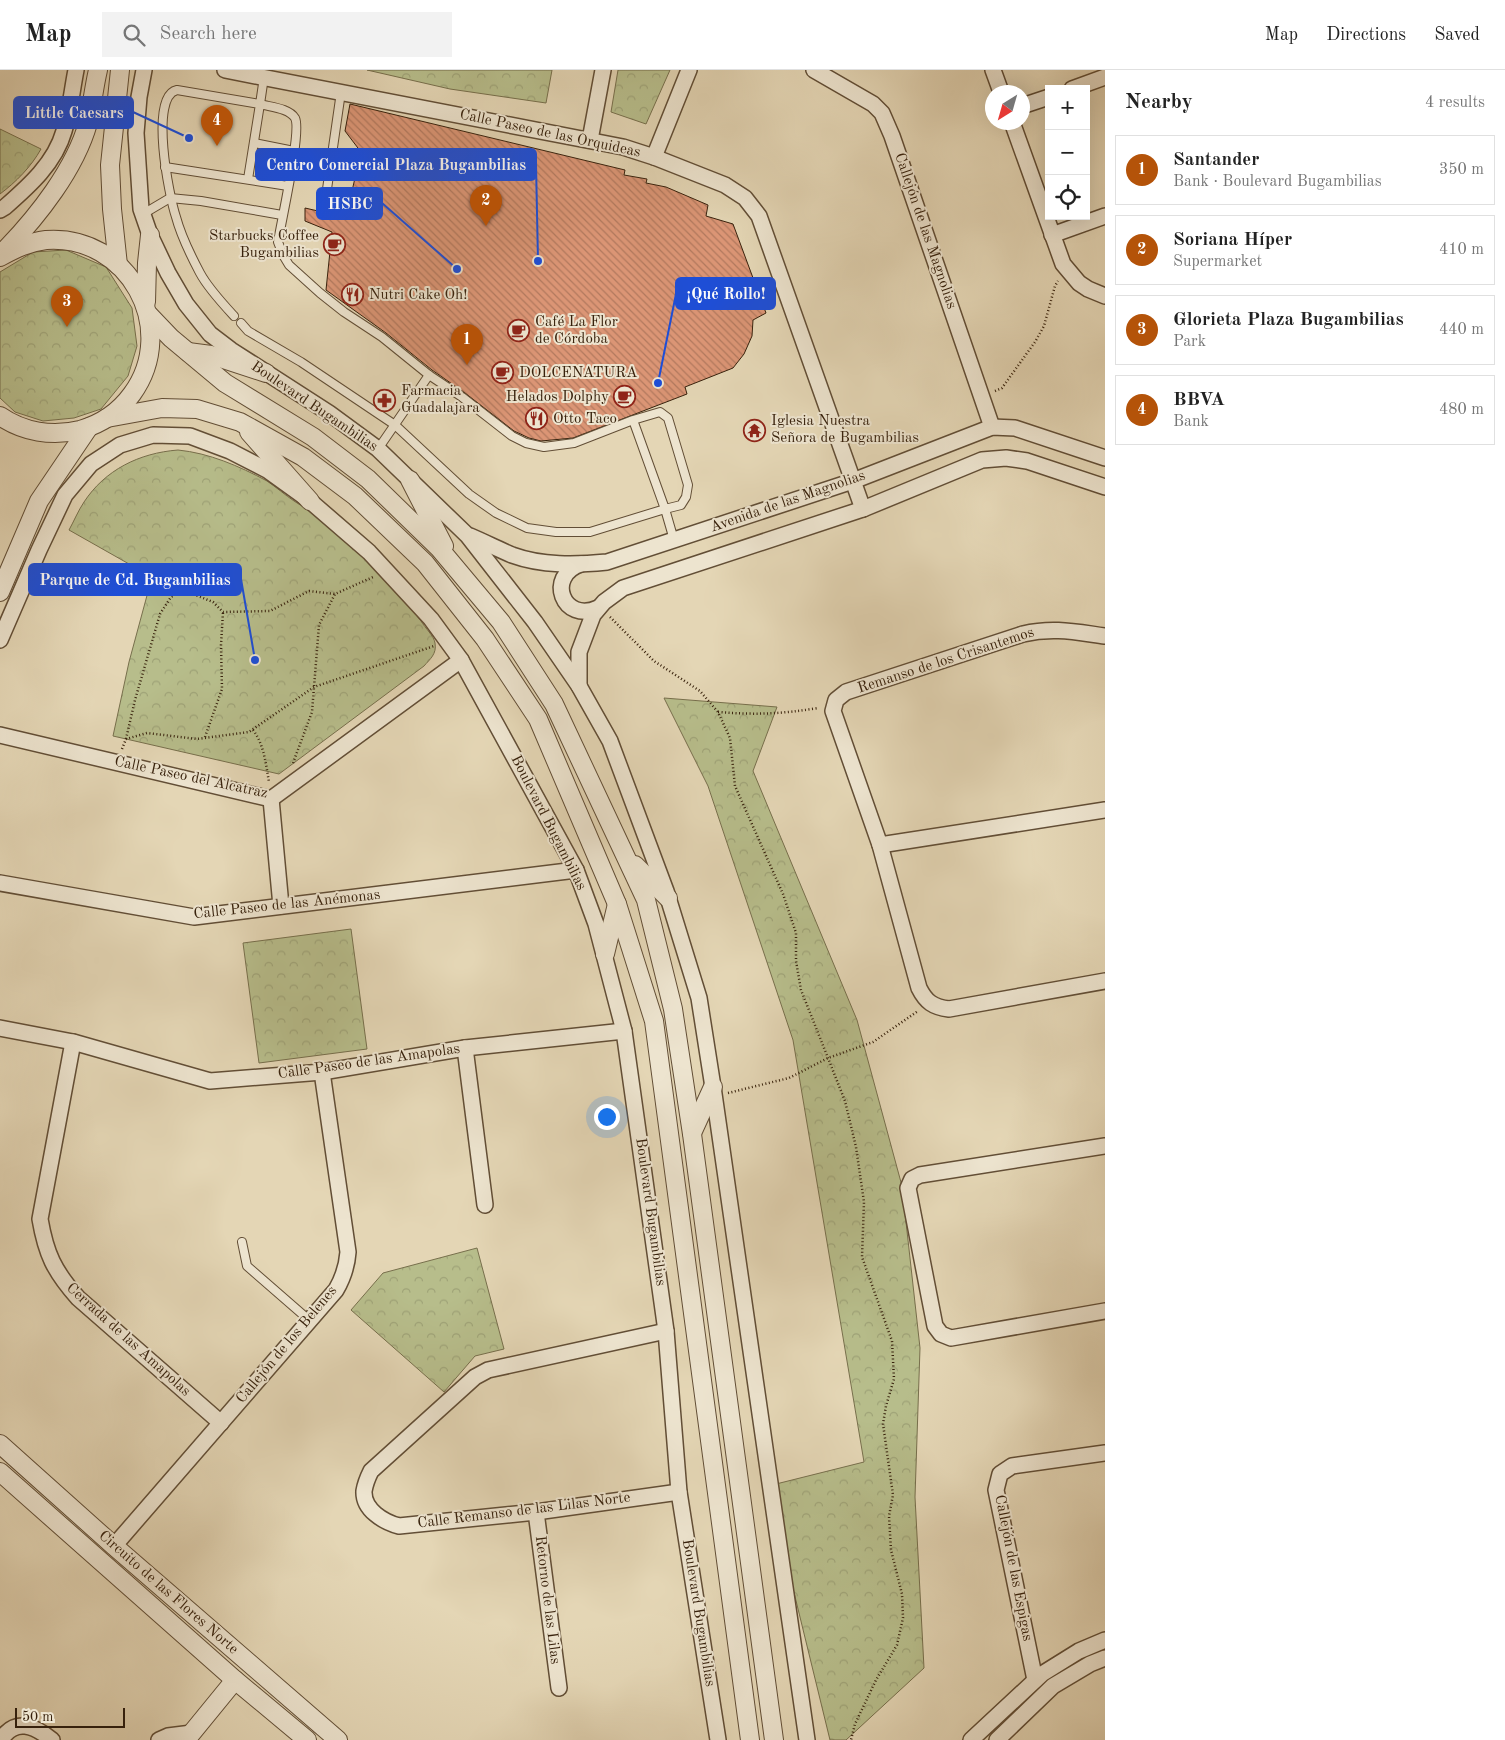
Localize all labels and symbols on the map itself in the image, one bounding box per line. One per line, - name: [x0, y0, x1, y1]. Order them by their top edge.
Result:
- north arrow: [985, 85, 1030, 130]
- callout: Little Caesars: [14, 97, 133, 128]
- pin: 4: [201, 105, 233, 146]
- text: Little Caesars: [24, 106, 124, 122]
- street label: Calle Paseo de las Orquideas: [458, 107, 642, 161]
- callout: Centro Comercial Plaza Bugambilias: [256, 149, 536, 180]
- street label: Callejón de las Magnolias: [891, 151, 959, 311]
- text: Centro Comercial Plaza Bugambilias: [266, 158, 526, 174]
- pin: 2: [470, 185, 502, 226]
- callout: HSBC: [317, 188, 382, 219]
- text: HSBC: [327, 197, 373, 213]
- place label: Starbucks Coffee Bugambilias: [209, 229, 319, 261]
- cafe icon: Starbucks Coffee Bugambilias: [323, 233, 347, 257]
- callout: ¡Qué Rollo!: [676, 278, 775, 309]
- restaurant icon: Nutri Cake Oh!: [341, 283, 365, 307]
- pin: 3: [51, 286, 83, 327]
- text: ¡Qué Rollo!: [687, 287, 765, 303]
- place label: Nutri Cake Oh!: [369, 288, 467, 303]
- place label: Café La Flor de Córdoba: [535, 315, 618, 347]
- cafe icon: Café La Flor de Córdoba: [507, 319, 531, 343]
- pin: 1: [451, 324, 483, 365]
- street label: Boulevard Bugambilias: [248, 359, 380, 455]
- cafe icon: DOLCENATURA: [491, 361, 515, 385]
- place label: DOLCENATURA: [519, 366, 638, 381]
- place label: Farmacia Guadalajara: [401, 384, 480, 416]
- cafe icon: Helados Dolphy: [613, 385, 637, 409]
- pharmacy icon: Farmacia Guadalajara: [373, 388, 397, 412]
- place label: Helados Dolphy: [506, 390, 609, 405]
- restaurant icon: Otto Taco: [525, 407, 549, 431]
- place label: Otto Taco: [553, 412, 617, 427]
- place label: Iglesia Nuestra Señora de Bugambilias: [771, 414, 919, 446]
- temple icon: Iglesia Nuestra Señora de Bugambilias: [743, 418, 767, 442]
- street label: Avenida de las Magnolias: [709, 468, 867, 536]
- callout: Parque de Cd. Bugambilias: [29, 564, 241, 595]
- text: Parque de Cd. Bugambilias: [39, 573, 231, 589]
- street label: Remanso de los Crisantemos: [856, 625, 1036, 697]
- street label: Boulevard Bugambilias: [507, 753, 589, 893]
- street label: Calle Paseo del Alcatraz: [113, 754, 269, 802]
- street label: Calle Paseo de las Anémonas: [193, 888, 381, 922]
- street label: Calle Paseo de las Amapolas: [277, 1042, 461, 1082]
- your location: [594, 1104, 620, 1130]
- street label: Boulevard Bugambilias: [632, 1137, 668, 1287]
- street label: Cerrada de las Amapolas: [63, 1281, 193, 1399]
- street label: Callejón de los Belenes: [234, 1284, 340, 1406]
- street label: Calle Remanso de las Lilas Norte: [417, 1490, 631, 1532]
- street label: Callejón de las Espigas: [991, 1494, 1035, 1642]
- street label: Circuito de las Flores Norte: [95, 1528, 241, 1658]
- street label: Retorno de las Lilas: [532, 1535, 562, 1665]
- street label: Boulevard Bugambilias: [679, 1538, 717, 1688]
- scale bar: [15, 1705, 125, 1728]

